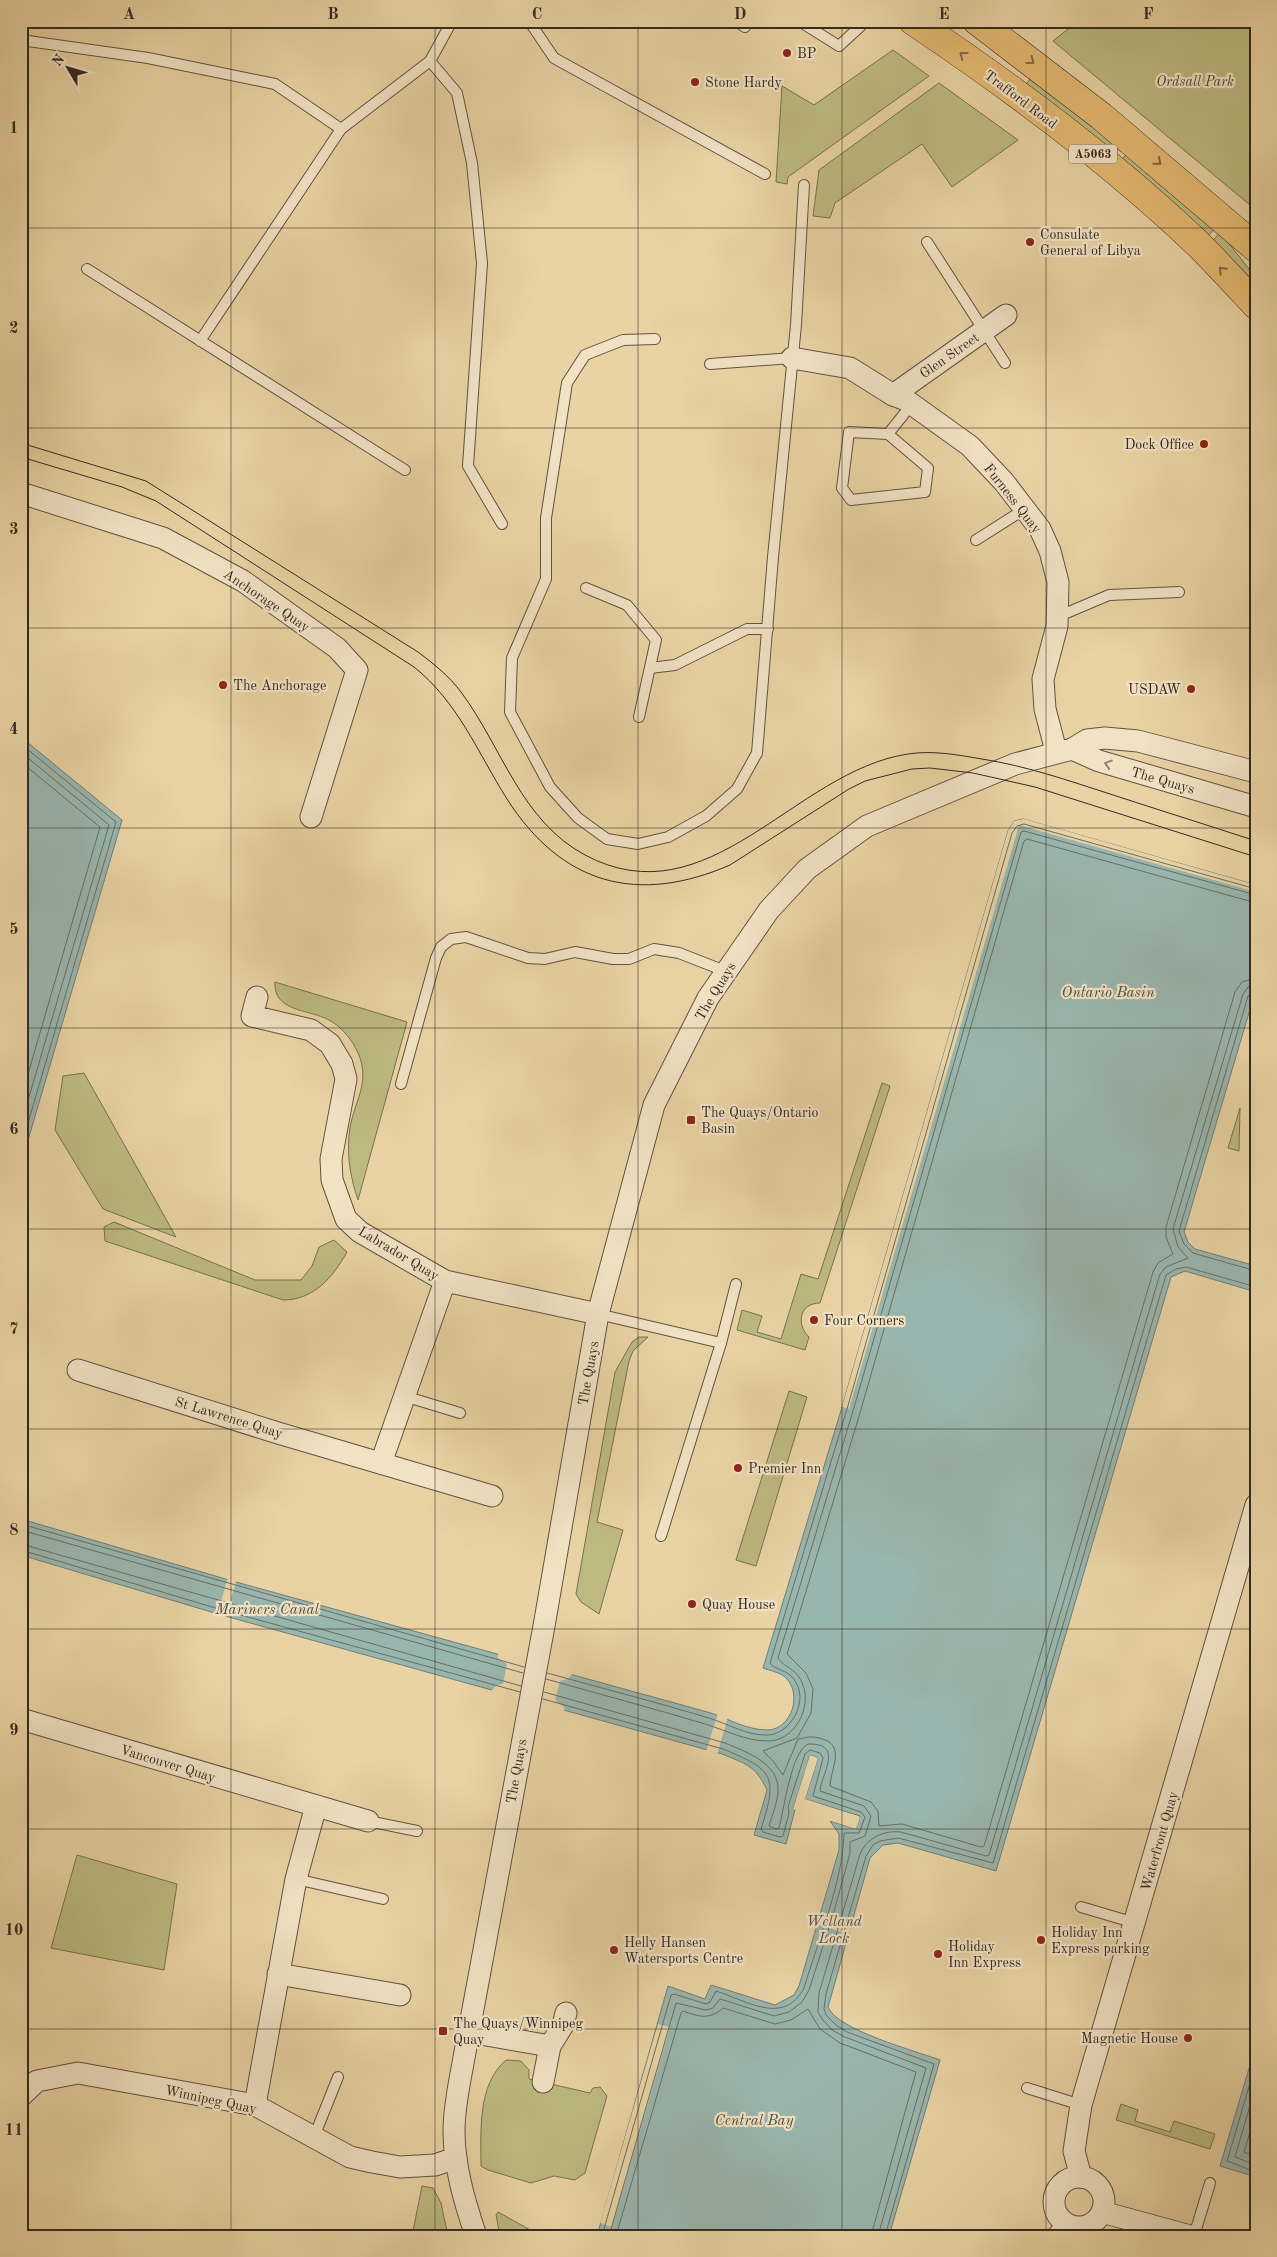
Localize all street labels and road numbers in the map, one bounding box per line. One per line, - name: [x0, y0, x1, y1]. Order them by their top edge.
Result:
- street label: Trafford Road: [981, 68, 1059, 132]
- road number: A5063: [1069, 144, 1117, 164]
- street label: Glen Street: [917, 330, 982, 381]
- street label: Furness Quay: [981, 461, 1044, 537]
- street label: Anchorage Quay: [221, 567, 313, 635]
- street label: The Quays: [1129, 765, 1196, 797]
- street label: The Quays: [693, 960, 739, 1023]
- street label: Labrador Quay: [356, 1224, 442, 1284]
- street label: The Quays: [576, 1340, 602, 1407]
- street label: St Lawrence Quay: [173, 1395, 285, 1441]
- street label: The Quays: [504, 1738, 530, 1805]
- street label: Vancouver Quay: [118, 1743, 218, 1785]
- street label: Waterfront Quay: [1139, 1789, 1181, 1893]
- street label: Winnipeg Quay: [164, 2083, 259, 2117]

